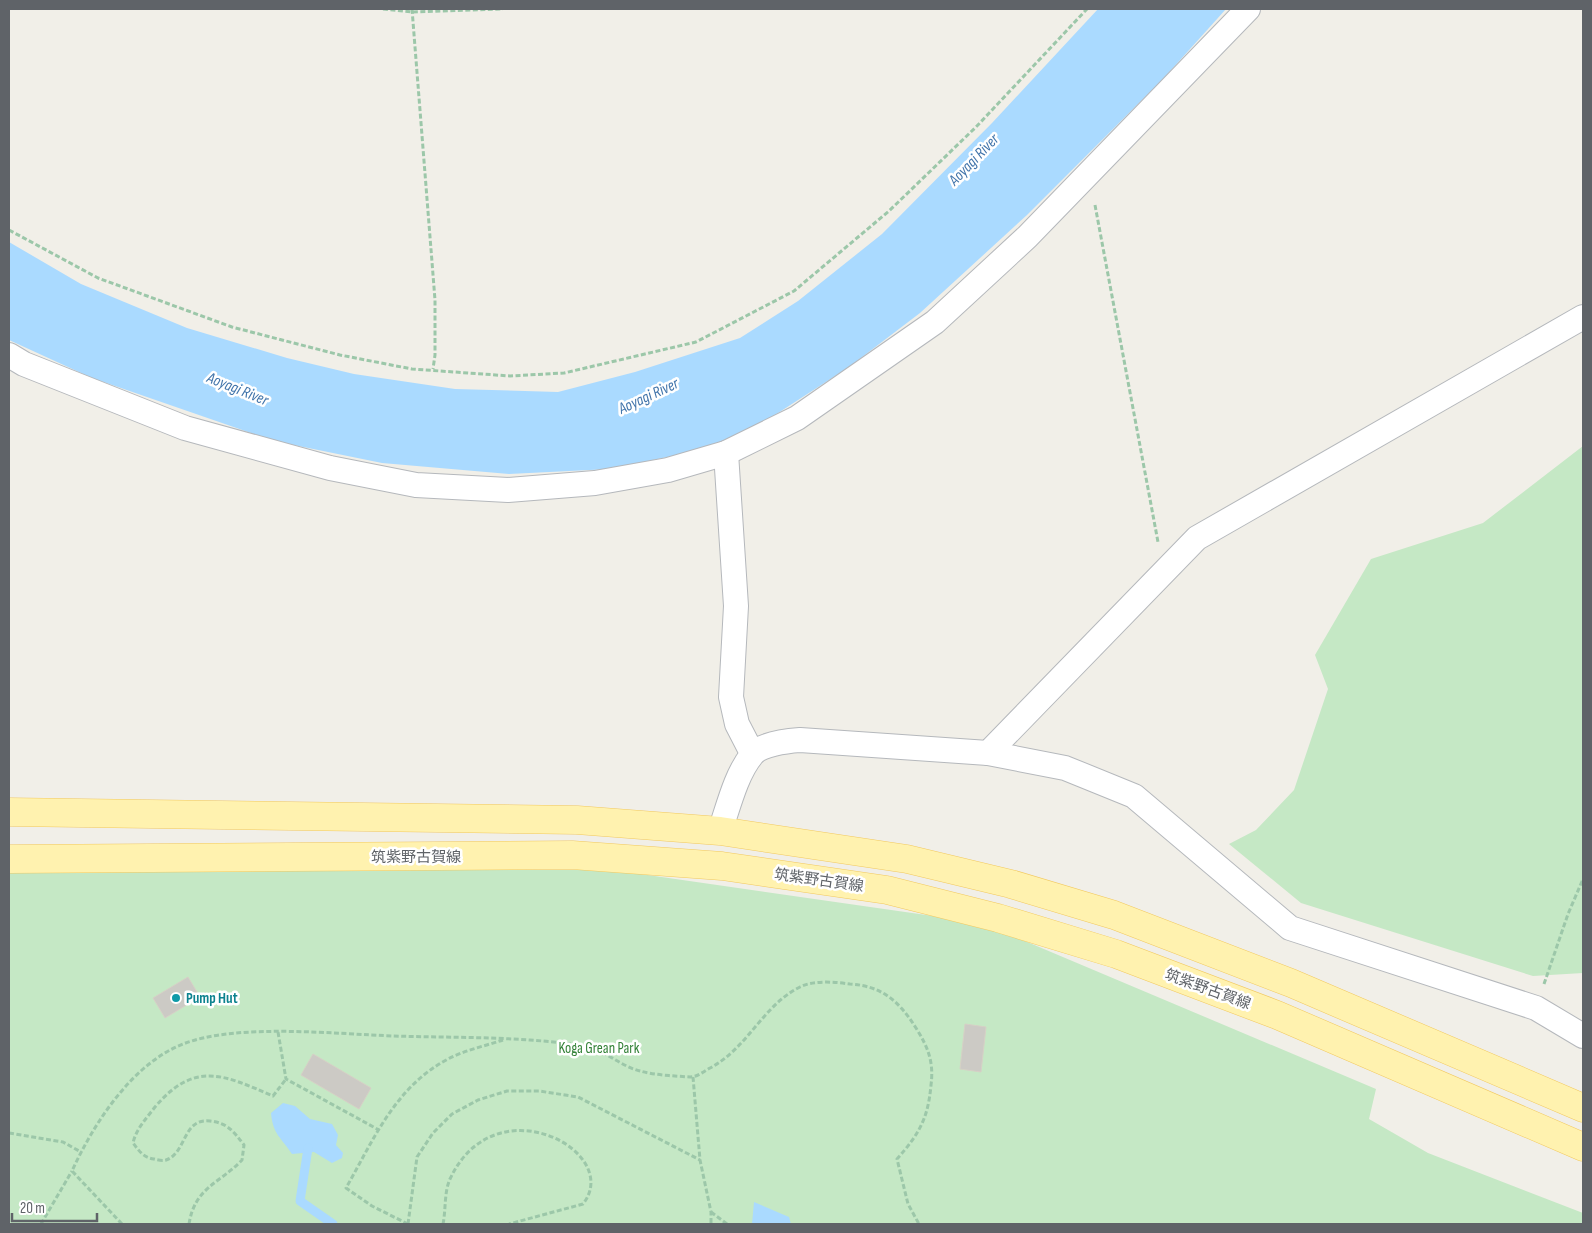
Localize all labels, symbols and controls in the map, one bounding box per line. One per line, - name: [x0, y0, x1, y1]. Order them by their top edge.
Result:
- water label: Aoyagi River: [944, 130, 1004, 190]
- water label: Aoyagi River: [203, 368, 271, 410]
- water label: Aoyagi River: [615, 374, 682, 419]
- street label: 筑紫野古賀線: [371, 848, 461, 867]
- street label: 筑紫野古賀線: [773, 865, 865, 896]
- street label: 筑紫野古賀線: [1162, 965, 1253, 1014]
- place label: Pump Hut: [186, 989, 238, 1008]
- marker: Pump Hut: [170, 992, 182, 1004]
- park label: Koga Grean Park: [559, 1039, 640, 1058]
- scale bar: [12, 1190, 98, 1222]
- text: 20 m: [20, 1199, 45, 1218]

